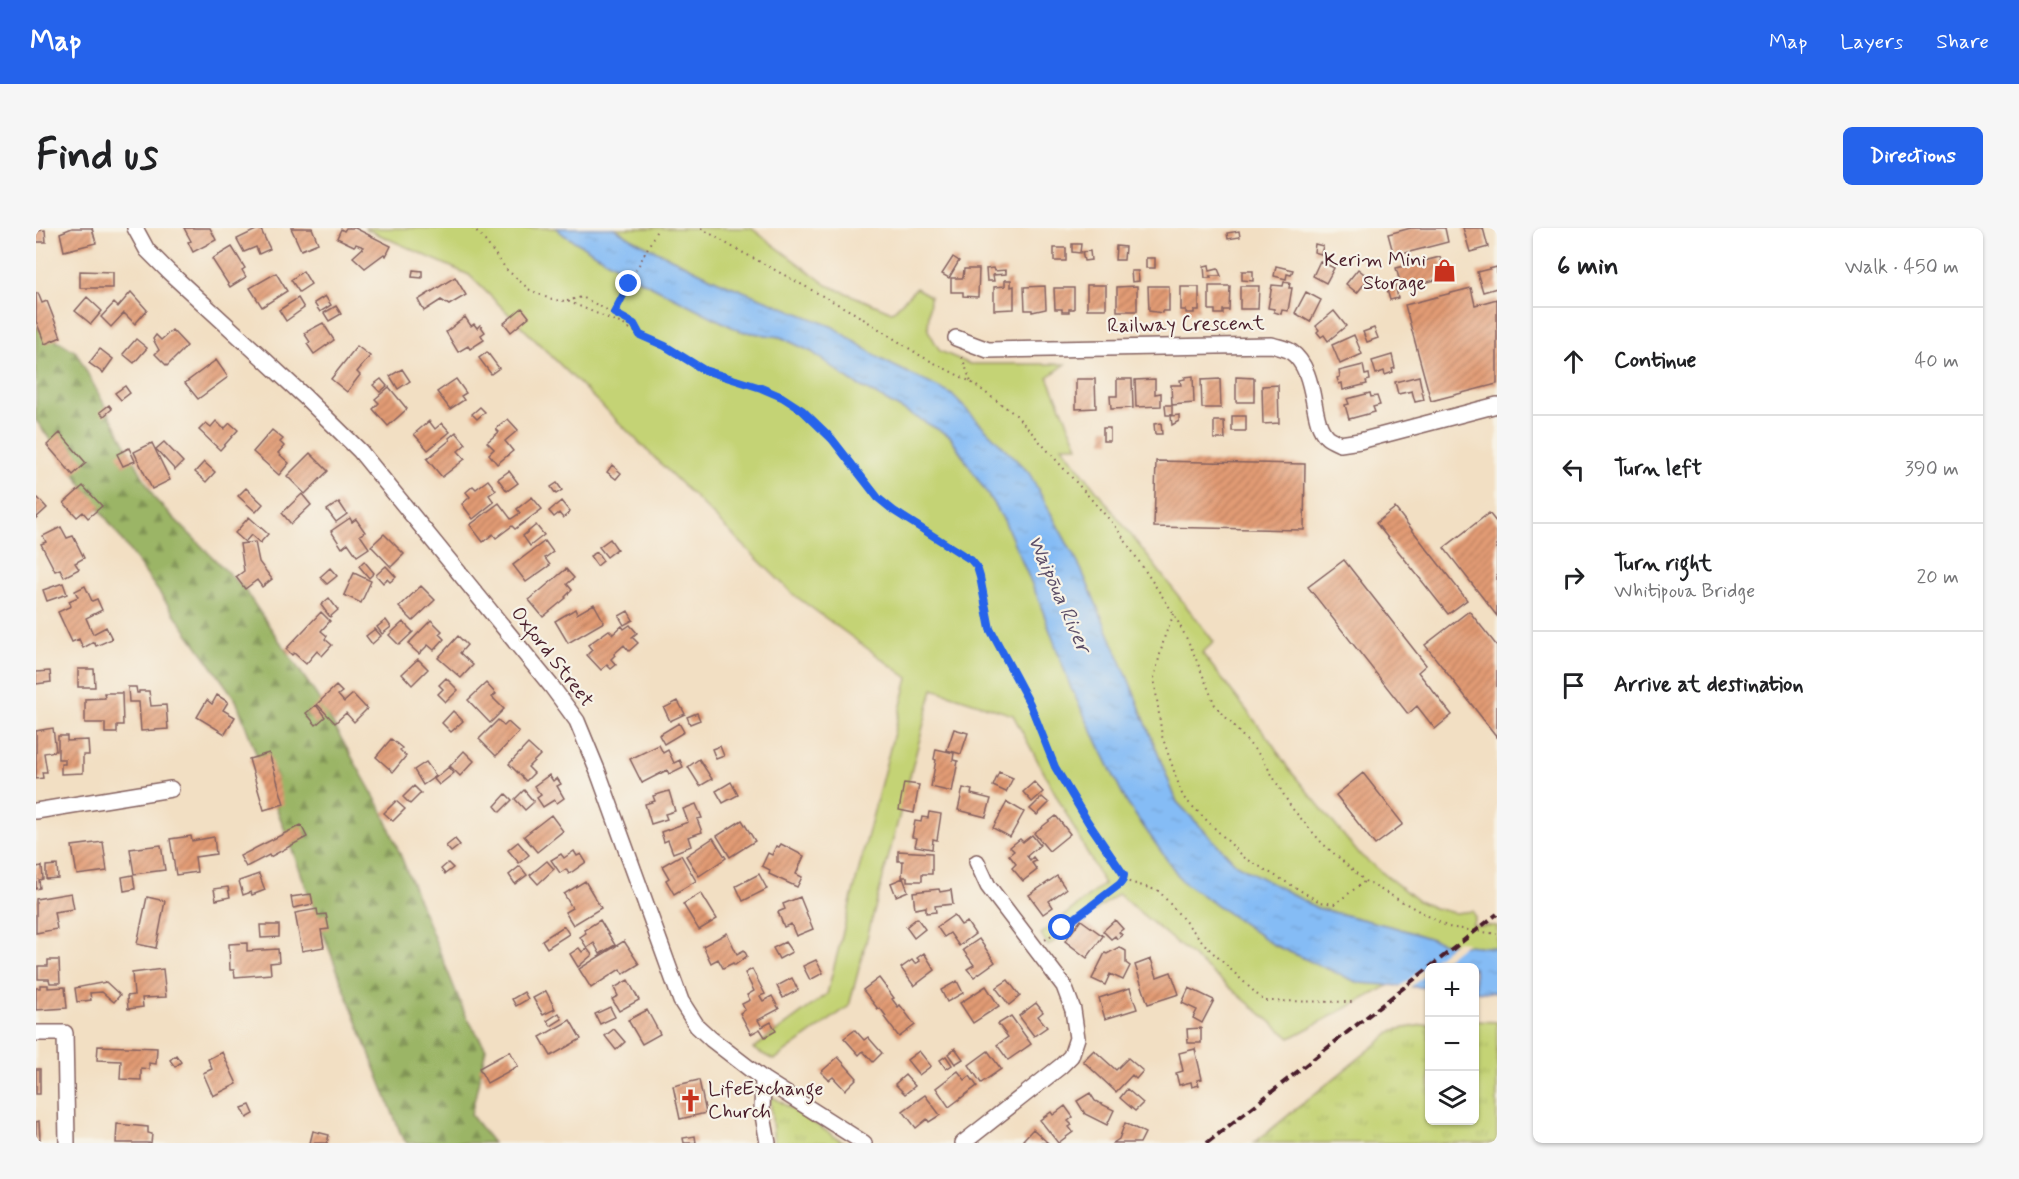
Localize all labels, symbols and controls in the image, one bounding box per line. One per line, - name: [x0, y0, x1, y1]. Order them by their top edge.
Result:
- text: Map: [30, 24, 81, 61]
- text: Map: [1769, 28, 1807, 56]
- text: Layers: [1840, 28, 1903, 56]
- text: Share: [1936, 28, 1989, 56]
- button: Directions: [1843, 127, 1983, 185]
- text: Find us: [36, 129, 158, 184]
- place label: Kerim Mini Storage: [1324, 247, 1426, 297]
- text: 6 min: [1557, 250, 1619, 284]
- text: Walk · 450 m: [1845, 254, 1959, 281]
- shop icon: Kerim Mini Storage: [1431, 258, 1457, 284]
- route end: [615, 270, 641, 296]
- street label: Railway Crescent: [1107, 310, 1265, 340]
- icon: ahead: [1557, 345, 1590, 378]
- text: Continue: [1614, 347, 1696, 375]
- text: 40 m: [1915, 348, 1959, 375]
- icon: left: [1557, 453, 1590, 486]
- text: Turn left: [1614, 455, 1702, 483]
- text: 390 m: [1905, 456, 1959, 483]
- water label: Waipōua River: [1021, 531, 1099, 660]
- text: Turn right: [1614, 550, 1712, 578]
- icon: right: [1557, 561, 1590, 594]
- text: 20 m: [1916, 564, 1959, 591]
- text: Whitipoua Bridge: [1614, 578, 1755, 605]
- street label: Oxford Street: [503, 601, 600, 714]
- icon: arrive: [1557, 669, 1590, 702]
- text: Arrive at destination: [1614, 671, 1804, 699]
- route start: [1048, 914, 1074, 940]
- map controls: [1425, 963, 1479, 1125]
- button: +: [1425, 963, 1479, 1017]
- button: −: [1425, 1017, 1479, 1071]
- button: layers: [1425, 1071, 1479, 1125]
- place label: LifeExchange Church: [708, 1076, 824, 1126]
- church icon: LifeExchange Church: [677, 1087, 703, 1113]

